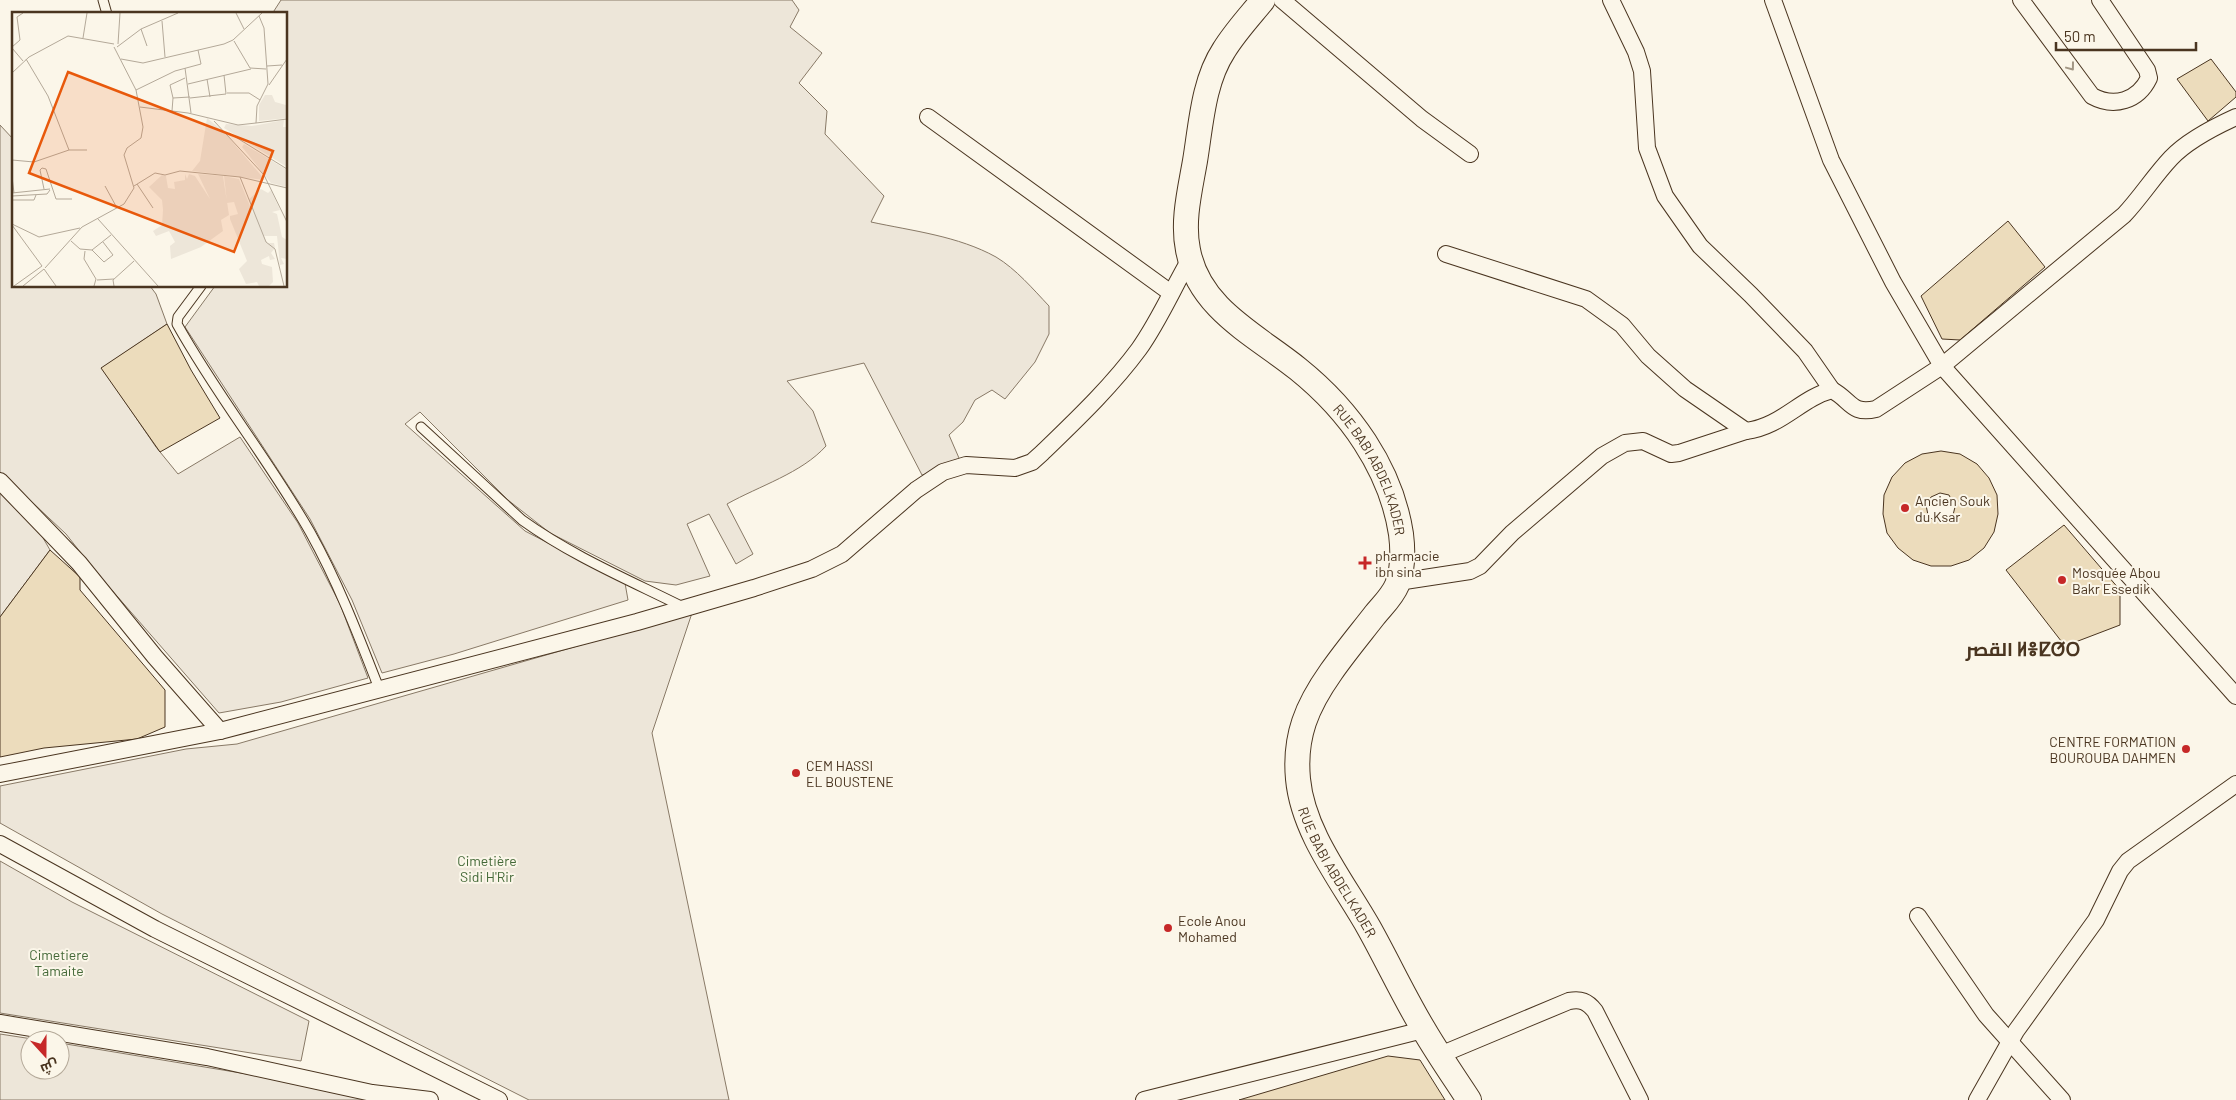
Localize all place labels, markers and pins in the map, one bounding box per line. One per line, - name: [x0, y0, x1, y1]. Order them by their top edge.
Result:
- place label: Ancien Souk du Ksar: [1915, 492, 1990, 525]
- marker: Ancien Souk du Ksar: [1899, 502, 1911, 514]
- place label: pharmacie ibn sina: [1375, 547, 1440, 580]
- marker: pharmacie ibn sina: [1359, 557, 1371, 569]
- place label: Mosquée Abou Bakr Essedik: [2072, 564, 2161, 597]
- marker: Mosquée Abou Bakr Essedik: [2056, 574, 2068, 586]
- place label: CENTRE FORMATION BOUROUBA DAHMEN: [2049, 733, 2176, 766]
- marker: CENTRE FORMATION BOUROUBA DAHMEN: [2180, 743, 2192, 755]
- place label: CEM HASSI EL BOUSTENE: [806, 757, 894, 790]
- marker: CEM HASSI EL BOUSTENE: [790, 767, 802, 779]
- place label: Ecole Anou Mohamed: [1178, 912, 1246, 945]
- marker: Ecole Anou Mohamed: [1162, 922, 1174, 934]

